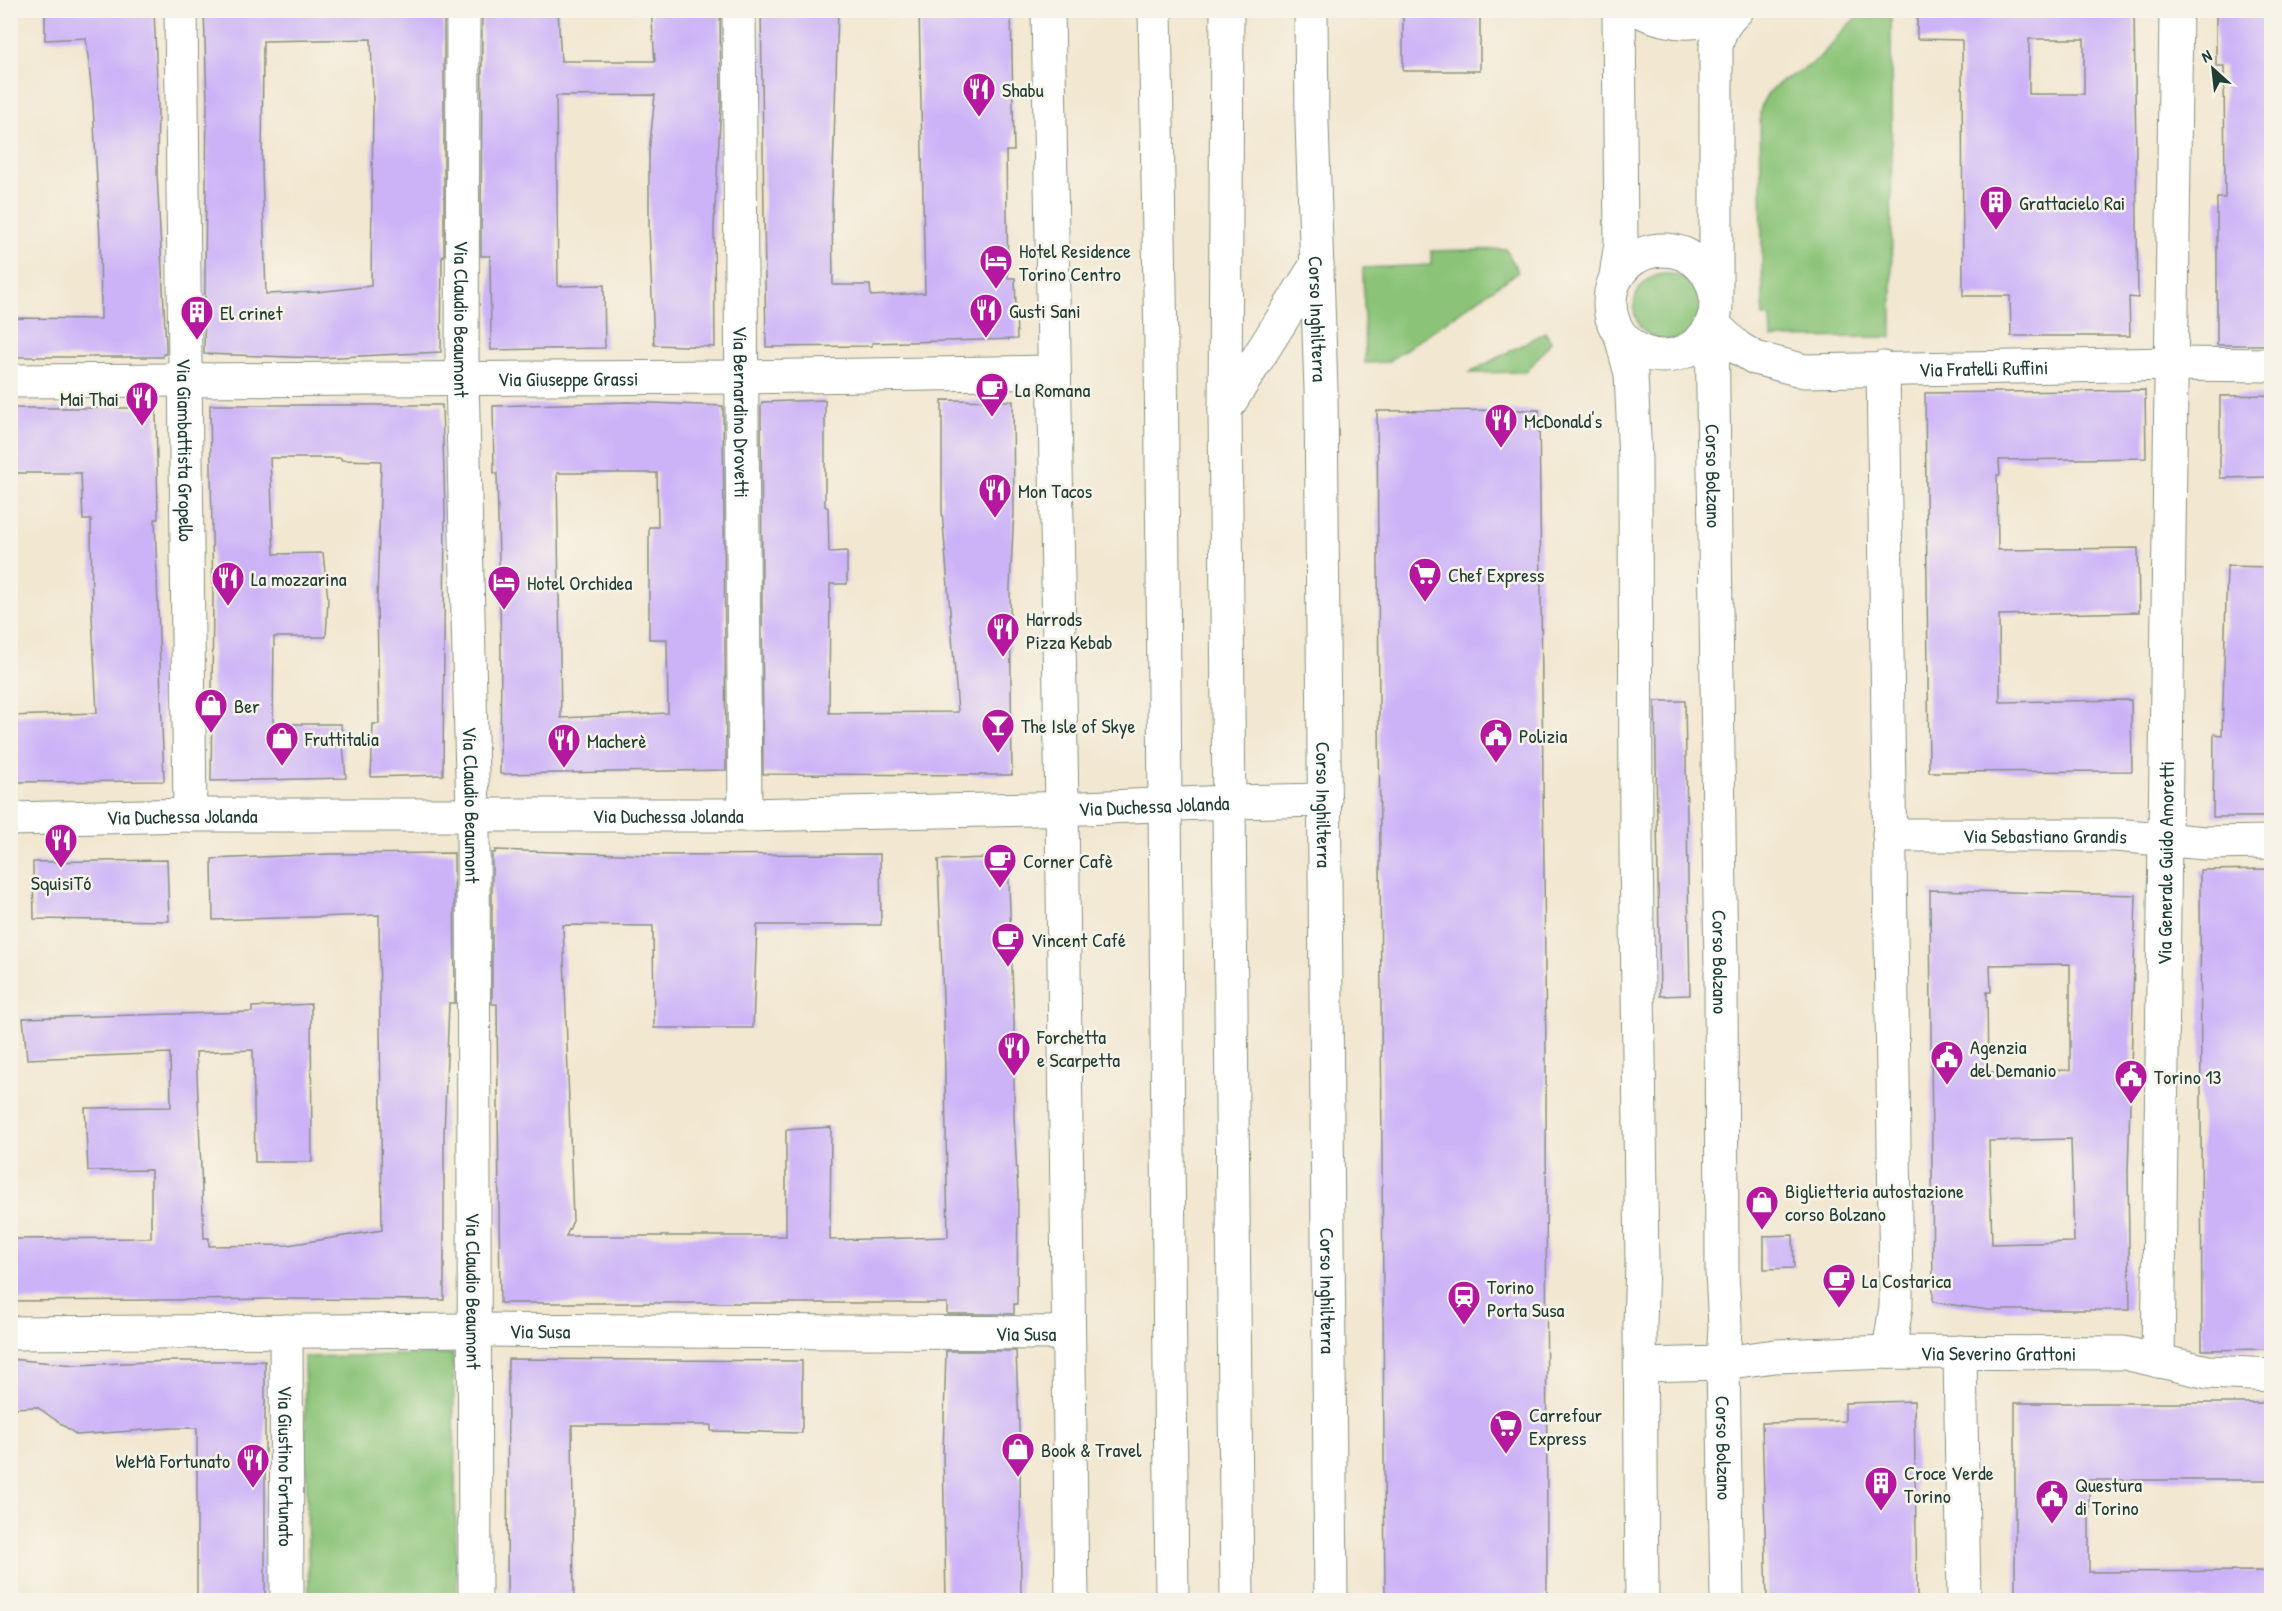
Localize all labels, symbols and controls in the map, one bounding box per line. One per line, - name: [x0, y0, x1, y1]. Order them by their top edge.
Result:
- north arrow: [2183, 39, 2243, 99]
- text: N: [2197, 44, 2215, 67]
- restaurant icon: Shabu: [961, 71, 997, 118]
- place label: Shabu: [1002, 76, 1044, 103]
- building icon: Grattacielo Rai: [1978, 184, 2014, 231]
- place label: Grattacielo Rai: [2019, 189, 2125, 216]
- place label: Hotel Residence Torino Centro: [1019, 237, 1131, 287]
- street label: Via Claudio Beaumont: [448, 241, 476, 399]
- hotel icon: Hotel Residence Torino Centro: [978, 243, 1014, 290]
- street label: Corso Inghilterra: [1303, 255, 1334, 383]
- restaurant icon: Gusti Sani: [968, 292, 1004, 339]
- building icon: El crinet: [179, 294, 215, 341]
- place label: Gusti Sani: [1009, 297, 1081, 324]
- place label: El crinet: [220, 299, 284, 326]
- street label: Via Bernardino Drovetti: [728, 326, 756, 498]
- street label: Via Fratelli Ruffini: [1919, 353, 2049, 382]
- street label: Via Giambattista Gropello: [171, 358, 200, 542]
- street label: Via Giuseppe Grassi: [498, 364, 638, 392]
- cafe icon: La Romana: [974, 371, 1010, 418]
- place label: La Romana: [1015, 376, 1091, 403]
- restaurant icon: Mai Thai: [124, 380, 160, 427]
- place label: Mai Thai: [60, 385, 119, 412]
- restaurant icon: McDonald's: [1483, 402, 1519, 449]
- place label: McDonald's: [1524, 407, 1603, 434]
- street label: Corso Bolzano: [1700, 424, 1728, 528]
- restaurant icon: Mon Tacos: [977, 472, 1013, 519]
- place label: Mon Tacos: [1018, 477, 1093, 504]
- supermarket icon: Chef Express: [1407, 556, 1443, 603]
- restaurant icon: La mozzarina: [210, 560, 246, 607]
- place label: Chef Express: [1448, 561, 1545, 588]
- hotel icon: Hotel Orchidea: [486, 564, 522, 611]
- place label: La mozzarina: [251, 565, 347, 592]
- place label: Hotel Orchidea: [527, 569, 632, 596]
- place label: Harrods Pizza Kebab: [1026, 605, 1112, 655]
- restaurant icon: Harrods Pizza Kebab: [985, 611, 1021, 658]
- shop icon: Ber: [193, 687, 229, 734]
- place label: Ber: [234, 692, 260, 719]
- bar icon: The Isle of Skye: [980, 707, 1016, 754]
- place label: The Isle of Skye: [1021, 712, 1135, 739]
- public building icon: Polizia: [1478, 717, 1514, 764]
- shop icon: Fruttitalia: [264, 720, 300, 767]
- restaurant icon: Macherè: [546, 722, 582, 769]
- place label: Polizia: [1519, 722, 1568, 749]
- place label: Fruttitalia: [304, 725, 379, 752]
- street label: Via Claudio Beaumont: [457, 726, 487, 884]
- place label: Macherè: [587, 727, 647, 754]
- street label: Corso Inghilterra: [1310, 742, 1338, 868]
- street label: Via Generale Guido Amoretti: [2150, 761, 2179, 965]
- street label: Via Duchessa Jolanda: [1078, 788, 1230, 822]
- street label: Via Duchessa Jolanda: [106, 801, 258, 830]
- street label: Via Duchessa Jolanda: [592, 802, 744, 829]
- restaurant icon: SquisiTó: [43, 822, 79, 869]
- street label: Via Sebastiano Grandis: [1963, 822, 2129, 850]
- cafe icon: Corner Cafè: [982, 842, 1018, 889]
- place label: Corner Cafè: [1023, 847, 1113, 874]
- place label: SquisiTó: [31, 869, 91, 896]
- street label: Corso Bolzano: [1707, 910, 1735, 1014]
- cafe icon: Vincent Café: [990, 921, 1026, 968]
- place label: Vincent Café: [1031, 926, 1126, 953]
- place label: Forchetta e Scarpetta: [1036, 1023, 1120, 1073]
- restaurant icon: Forchetta e Scarpetta: [996, 1030, 1032, 1077]
- place label: Agenzia del Demanio: [1970, 1033, 2056, 1083]
- public building icon: Agenzia del Demanio: [1929, 1039, 1965, 1086]
- public building icon: Torino 13: [2113, 1058, 2149, 1105]
- place label: Torino 13: [2154, 1063, 2222, 1090]
- place label: Biglietteria autostazione corso Bolzano: [1785, 1177, 1964, 1227]
- shop icon: Biglietteria autostazione corso Bolzano: [1744, 1184, 1780, 1231]
- street label: Via Claudio Beaumont: [461, 1212, 488, 1370]
- street label: Corso Inghilterra: [1314, 1228, 1342, 1354]
- cafe icon: La Costarica: [1821, 1262, 1857, 1309]
- place label: La Costarica: [1862, 1267, 1951, 1294]
- place label: Torino Porta Susa: [1487, 1273, 1565, 1323]
- station icon: Torino Porta Susa: [1446, 1279, 1482, 1326]
- street label: Via Susa: [509, 1317, 571, 1344]
- street label: Via Susa: [995, 1319, 1057, 1346]
- street label: Via Severino Grattoni: [1921, 1339, 2076, 1366]
- street label: Via Giustino Fortunato: [273, 1385, 300, 1547]
- street label: Corso Bolzano: [1710, 1395, 1739, 1500]
- place label: Carrefour Express: [1529, 1401, 1602, 1451]
- supermarket icon: Carrefour Express: [1488, 1408, 1524, 1455]
- shop icon: Book & Travel: [1000, 1431, 1036, 1478]
- place label: Book & Travel: [1041, 1436, 1142, 1463]
- restaurant icon: WeMà Fortunato: [235, 1442, 271, 1489]
- place label: WeMà Fortunato: [115, 1447, 230, 1474]
- place label: Croce Verde Torino: [1904, 1459, 1994, 1509]
- building icon: Croce Verde Torino: [1863, 1465, 1899, 1512]
- place label: Questura di Torino: [2075, 1471, 2142, 1521]
- public building icon: Questura di Torino: [2034, 1478, 2070, 1525]

